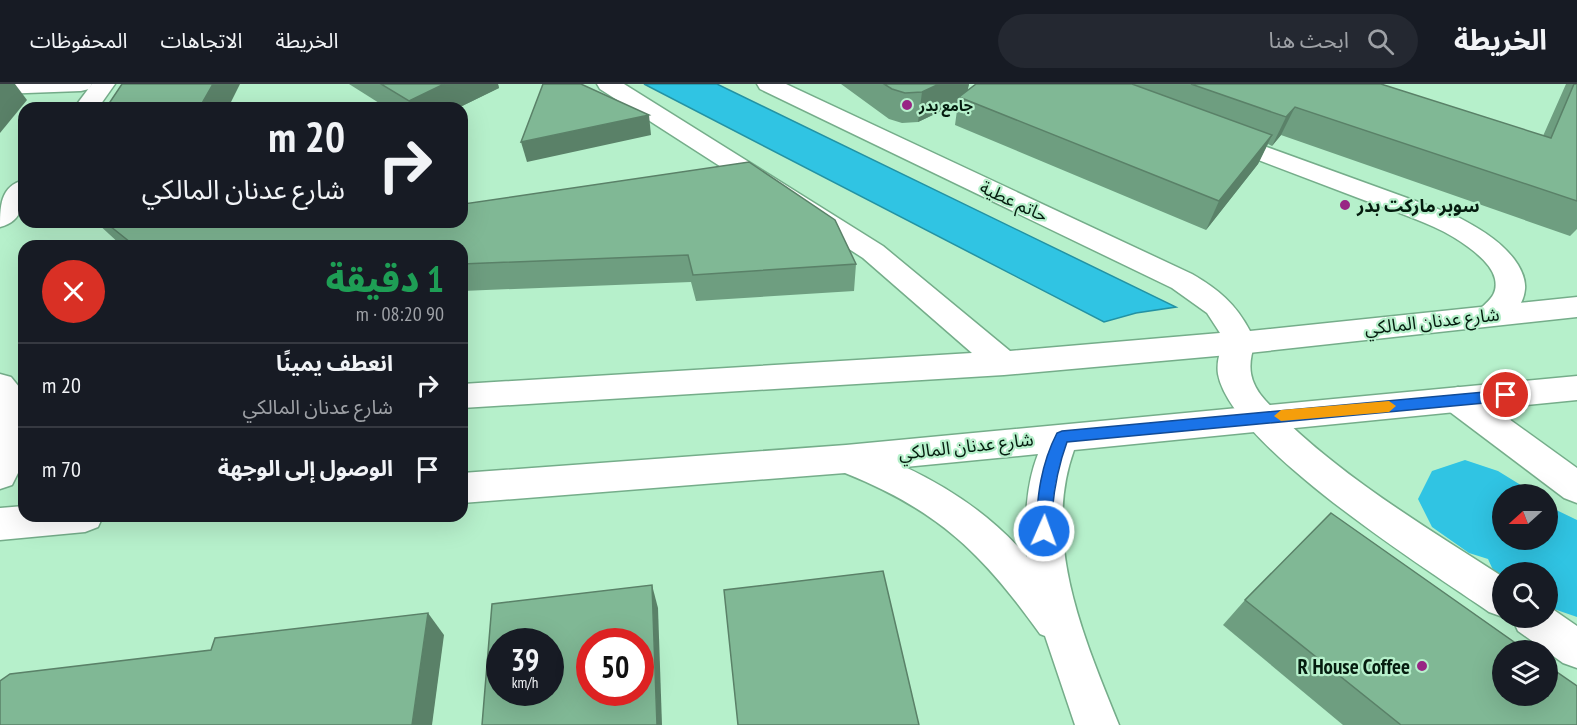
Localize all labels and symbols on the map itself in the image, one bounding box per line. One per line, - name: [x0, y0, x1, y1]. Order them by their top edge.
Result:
- place label: جامع بدر: [918, 96, 974, 117]
- marker: جامع بدر: [900, 98, 914, 112]
- street label: حاتم عطية: [975, 175, 1052, 229]
- place label: سوبر ماركت بدر: [1356, 194, 1480, 217]
- marker: سوبر ماركت بدر: [1338, 198, 1352, 212]
- street label: شارع عدنان المالكي: [1363, 302, 1501, 342]
- pin: [1480, 369, 1531, 420]
- street label: شارع عدنان المالكي: [897, 427, 1035, 467]
- north arrow: [1492, 484, 1558, 550]
- position arrow: [1012, 499, 1076, 563]
- speed limit sign: 50: [576, 628, 654, 706]
- place label: R House Coffee: [1298, 653, 1410, 680]
- marker: R House Coffee: [1415, 659, 1429, 673]

